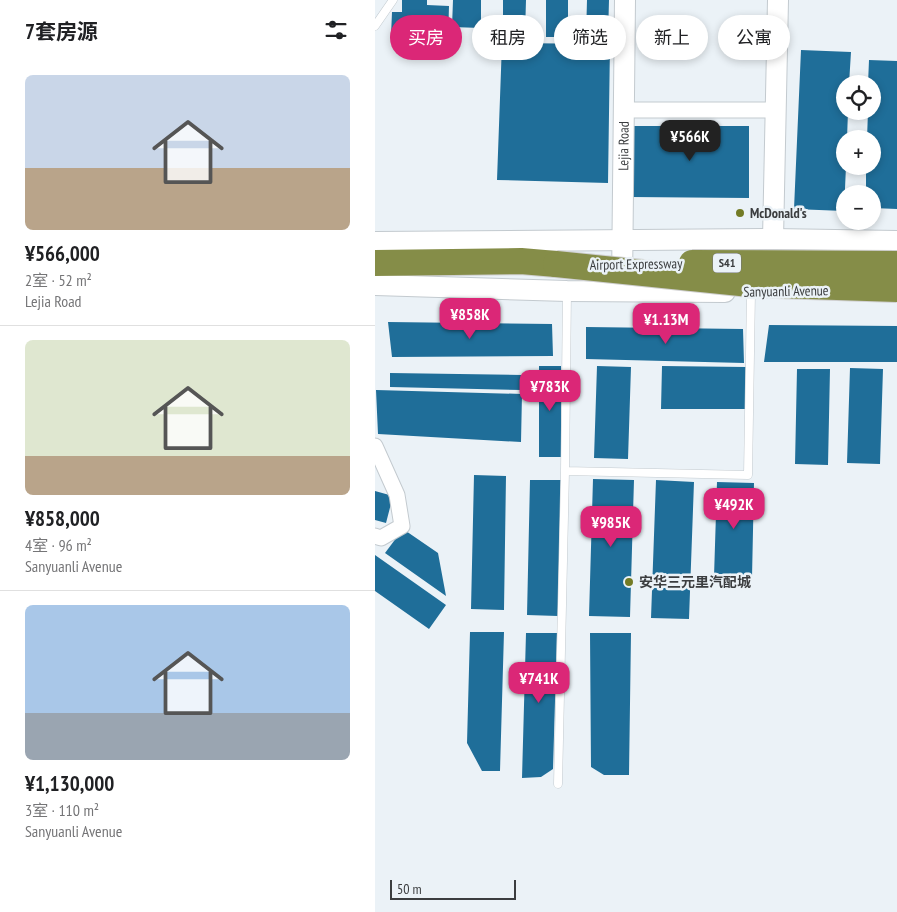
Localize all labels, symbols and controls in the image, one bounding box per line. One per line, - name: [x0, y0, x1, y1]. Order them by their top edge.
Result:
- chip: 买房: [390, 15, 462, 60]
- chip: 租房: [472, 15, 544, 60]
- chip: 筛选: [554, 15, 626, 60]
- chip: 新上: [636, 15, 708, 60]
- chip: 公寓: [718, 15, 790, 60]
- icon: filters: [322, 16, 350, 44]
- text: 7套房源: [25, 18, 98, 45]
- map controls: [836, 75, 881, 230]
- button: locate: [836, 75, 881, 120]
- icon: home: [143, 107, 233, 197]
- pin: ¥566K: [655, 120, 725, 162]
- street label: Lejia Road: [614, 121, 633, 171]
- text: ¥566K: [671, 126, 709, 146]
- button: +: [836, 130, 881, 175]
- button: −: [836, 185, 881, 230]
- place label: McDonald's: [750, 204, 807, 222]
- marker: McDonald's: [734, 207, 746, 219]
- text: ¥566,000: [25, 240, 100, 267]
- street label: Airport Expressway: [589, 254, 683, 274]
- road number: S41: [713, 254, 741, 272]
- text: 2室 · 52 m²: [25, 270, 92, 290]
- street label: Sanyuanli Avenue: [743, 281, 829, 301]
- text: Lejia Road: [25, 291, 82, 311]
- pin: ¥858K: [435, 298, 505, 340]
- pin: ¥1.13M: [625, 302, 707, 345]
- text: ¥858K: [451, 304, 489, 324]
- text: ¥1.13M: [644, 309, 688, 329]
- pin: ¥783K: [515, 370, 585, 412]
- icon: home: [143, 373, 233, 463]
- text: ¥783K: [531, 376, 569, 396]
- pin: ¥492K: [699, 488, 769, 530]
- text: ¥492K: [715, 494, 753, 514]
- text: ¥858,000: [25, 505, 100, 532]
- pin: ¥985K: [576, 506, 646, 548]
- text: ¥985K: [592, 512, 630, 532]
- text: 4室 · 96 m²: [25, 535, 92, 555]
- text: Sanyuanli Avenue: [25, 556, 122, 576]
- place label: 安华三元里汽配城: [639, 573, 751, 591]
- marker: 安华三元里汽配城: [623, 576, 635, 588]
- icon: home: [143, 638, 233, 728]
- pin: ¥741K: [504, 662, 574, 704]
- text: ¥741K: [520, 668, 558, 688]
- text: ¥1,130,000: [25, 770, 114, 797]
- text: 3室 · 110 m²: [25, 800, 99, 820]
- text: Sanyuanli Avenue: [25, 821, 122, 841]
- scale bar: [390, 877, 516, 900]
- text: 50 m: [397, 880, 422, 898]

